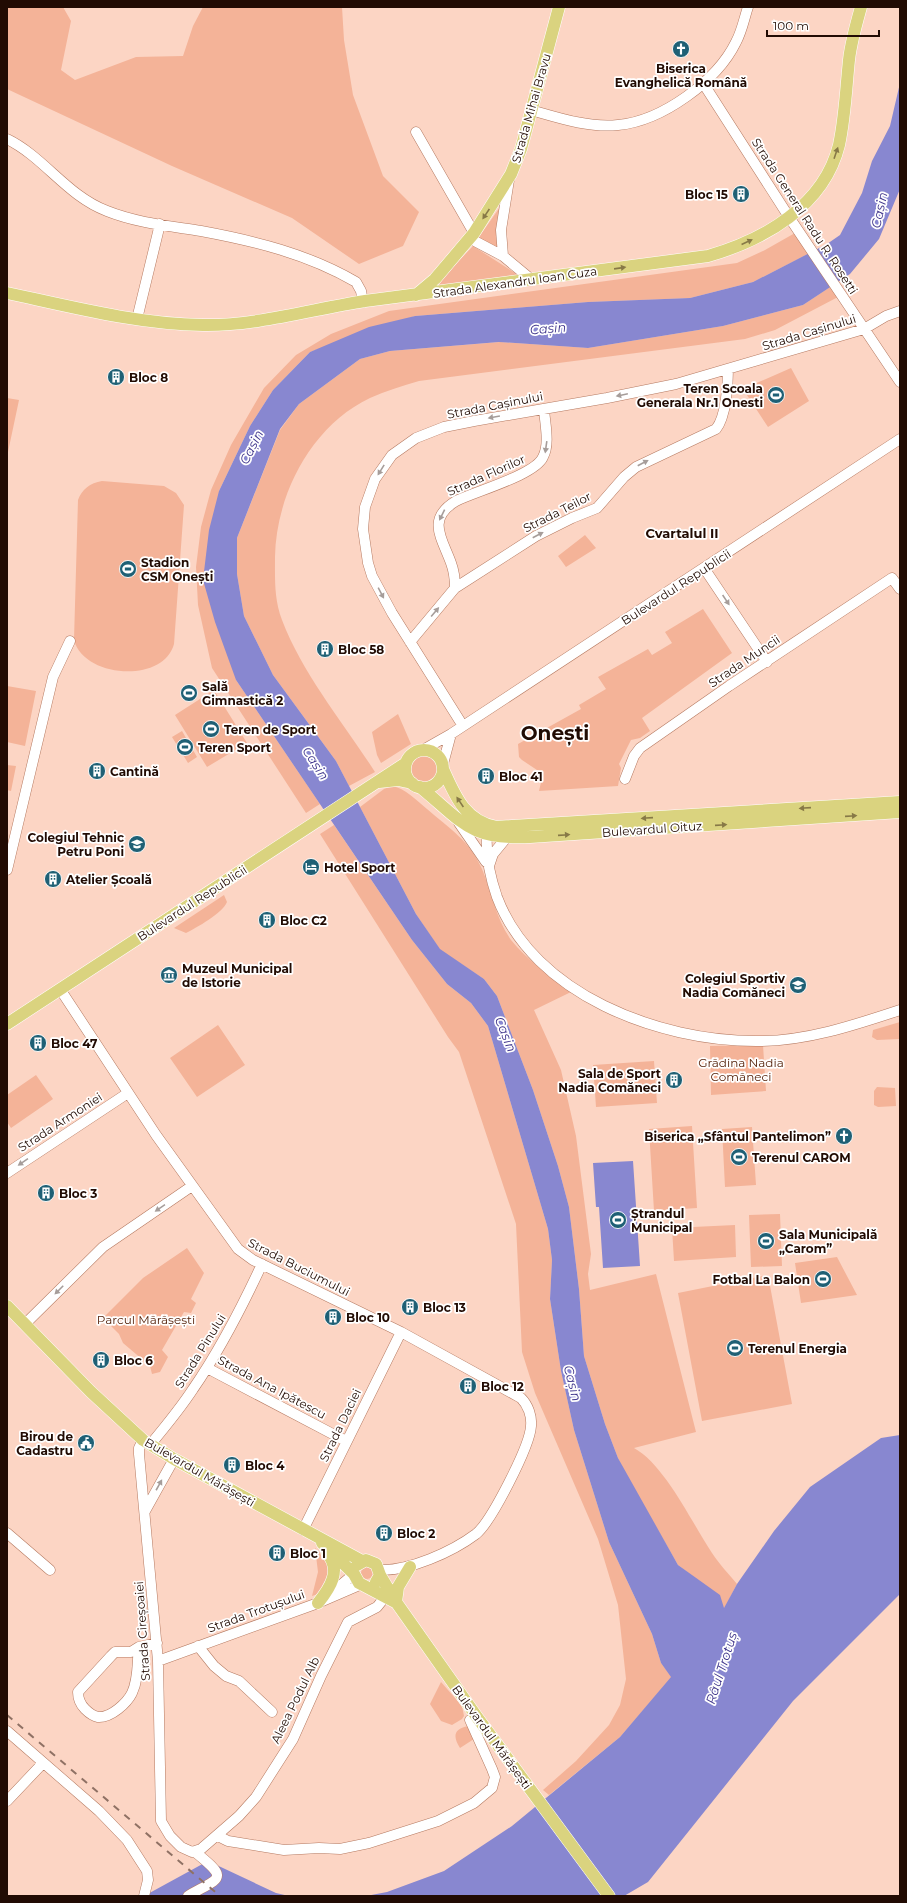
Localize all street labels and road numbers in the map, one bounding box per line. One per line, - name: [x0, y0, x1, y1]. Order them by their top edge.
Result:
- street label: Strada Mihai Bravu: [508, 52, 554, 164]
- street label: Strada General Radu R. Rosetti: [749, 135, 861, 297]
- street label: Strada Alexandru Ioan Cuza: [432, 263, 598, 301]
- street label: Strada Cașinului: [760, 311, 858, 353]
- street label: Strada Cașinului: [446, 388, 544, 422]
- street label: Strada Florilor: [445, 451, 528, 499]
- street label: Strada Teilor: [520, 488, 594, 536]
- street label: Bulevardul Republicii: [618, 546, 734, 628]
- street label: Strada Muncii: [705, 632, 783, 690]
- street label: Bulevardul Oituz: [601, 818, 703, 840]
- street label: Bulevardul Republicii: [134, 862, 250, 944]
- street label: Strada Armoniei: [15, 1089, 105, 1155]
- street label: Strada Buciumului: [246, 1235, 352, 1299]
- street label: Strada Pinului: [171, 1311, 229, 1391]
- street label: Strada Ana Ipătescu: [215, 1352, 329, 1422]
- street label: Strada Daciei: [316, 1386, 364, 1464]
- street label: Bulevardul Mărășești: [142, 1434, 258, 1510]
- street label: Strada Cireșoaiei: [131, 1581, 153, 1681]
- street label: Strada Trotușului: [205, 1586, 307, 1636]
- street label: Aleea Podul Alb: [267, 1654, 323, 1746]
- street label: Bulevardul Mărășești: [449, 1682, 535, 1792]

